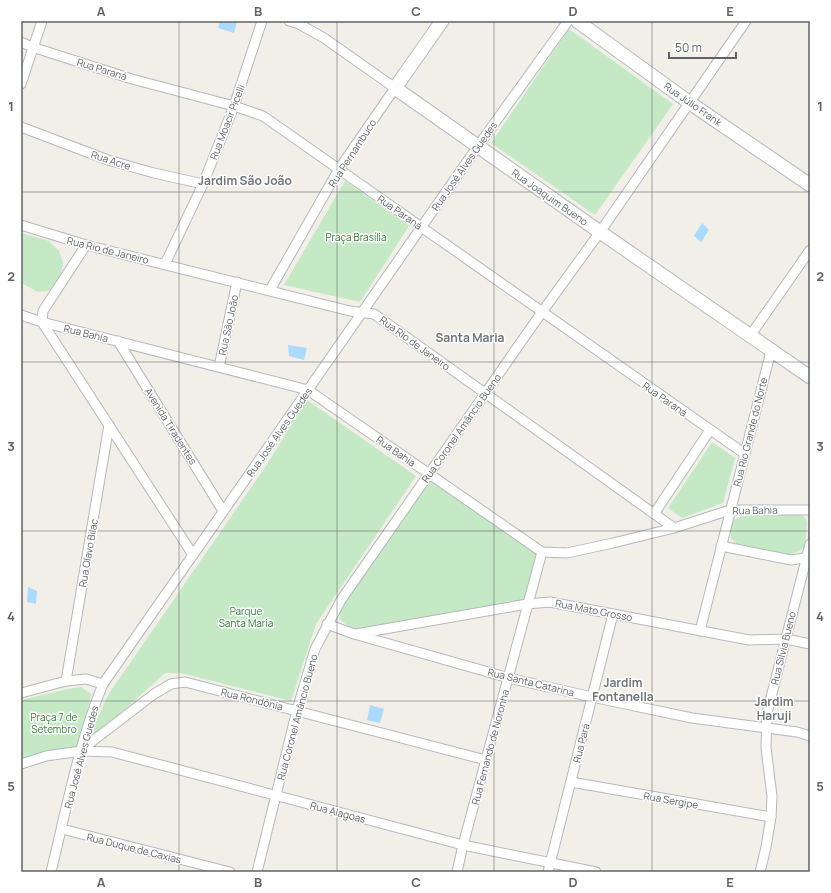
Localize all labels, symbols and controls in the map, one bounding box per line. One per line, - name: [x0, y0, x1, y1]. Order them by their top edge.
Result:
- text: A: [97, 2, 106, 20]
- text: B: [254, 2, 262, 20]
- text: C: [411, 2, 421, 20]
- text: D: [568, 2, 578, 20]
- text: E: [726, 2, 734, 20]
- scale bar: [669, 34, 736, 60]
- text: 50 m: [675, 39, 702, 56]
- street label: Rua Paraná: [75, 55, 129, 83]
- street label: Rua Júlio Frank: [661, 79, 726, 130]
- street label: Rua Moacir Picelli: [206, 82, 248, 162]
- text: 1: [8, 97, 14, 115]
- text: 1: [817, 97, 823, 115]
- street label: Rua Pernambuco: [325, 116, 379, 190]
- street label: Rua José Alves Guedes: [428, 119, 500, 213]
- street label: Rua Acre: [89, 147, 133, 173]
- street label: Rua Joaquim Bueno: [509, 165, 591, 229]
- district label: Jardim São João: [198, 172, 292, 189]
- street label: Rua Paraná: [375, 191, 425, 233]
- park label: Praça Brasília: [326, 230, 386, 244]
- street label: Rua Rio de Janeiro: [66, 233, 150, 267]
- text: 2: [7, 267, 15, 285]
- text: 2: [816, 267, 824, 285]
- street label: Rua São João: [215, 293, 241, 357]
- street label: Rua Rio de Janeiro: [377, 313, 453, 373]
- street label: Rua Bahia: [62, 321, 110, 345]
- district label: Santa Maria: [435, 329, 505, 346]
- street label: Rua Coronel Amâncio Bueno: [418, 371, 504, 485]
- street label: Rua Rio Grande do Norte: [730, 376, 770, 488]
- street label: Rua Paraná: [640, 378, 690, 420]
- street label: Avenida Tiradentes: [142, 385, 200, 467]
- street label: Rua José Alves Guedes: [243, 385, 315, 479]
- street label: Rua Bahia: [373, 432, 419, 470]
- text: 3: [7, 437, 15, 455]
- text: 3: [816, 437, 824, 455]
- street label: Rua Bahia: [732, 503, 778, 517]
- street label: Rua Olavo Bilac: [75, 517, 101, 588]
- street label: Rua Mato Grosso: [554, 596, 634, 624]
- park label: Parque Santa Maria: [219, 604, 273, 630]
- text: 4: [7, 607, 15, 625]
- text: 4: [816, 607, 824, 625]
- street label: Rua Silvia Bueno: [767, 610, 799, 686]
- street label: Rua Coronel Amâncio Bueno: [273, 652, 321, 782]
- street label: Rua Santa Catarina: [486, 664, 576, 700]
- district label: Jardim Fontanella: [592, 674, 654, 705]
- street label: Rua Rondônia: [219, 685, 285, 713]
- street label: Rua Fernando de Noronha: [468, 688, 512, 806]
- district label: Jardim Haruji: [754, 693, 794, 724]
- street label: Rua José Alves Guedes: [61, 704, 101, 810]
- park label: Praça 7 de Setembro: [31, 710, 78, 736]
- street label: Rua Pará: [569, 722, 593, 764]
- text: 5: [7, 777, 15, 795]
- text: 5: [816, 777, 824, 795]
- street label: Rua Sergipe: [643, 788, 700, 812]
- street label: Rua Alagoas: [309, 798, 367, 826]
- street label: Rua Duque de Caxias: [85, 829, 183, 867]
- text: A: [97, 873, 106, 891]
- text: B: [254, 873, 262, 891]
- text: C: [411, 873, 421, 891]
- text: D: [568, 873, 578, 891]
- text: E: [726, 873, 734, 891]

